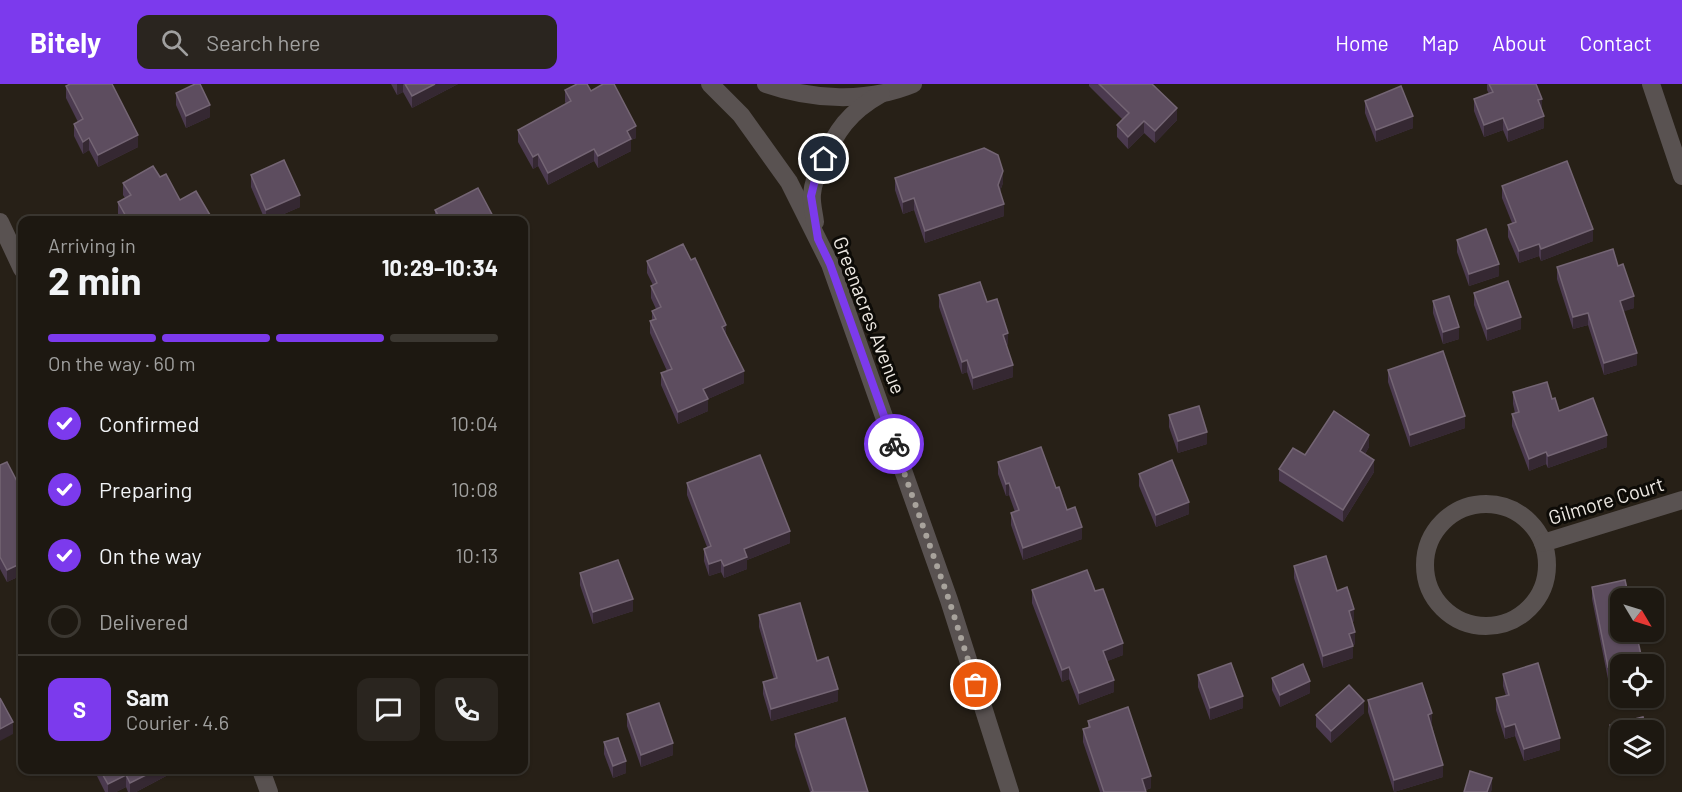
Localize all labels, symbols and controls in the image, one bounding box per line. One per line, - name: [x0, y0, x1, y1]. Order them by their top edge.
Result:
- search box: [137, 15, 557, 69]
- text: Bitely: [30, 25, 101, 59]
- icon: search: [158, 26, 191, 59]
- text: Search here: [206, 29, 321, 55]
- text: Home: [1335, 30, 1389, 55]
- text: Map: [1422, 30, 1459, 55]
- text: About: [1492, 30, 1547, 55]
- text: Contact: [1580, 30, 1652, 55]
- pin: [798, 133, 849, 184]
- icon: home: [807, 142, 840, 175]
- text: Arriving in: [48, 233, 136, 257]
- street label: Greenacres Avenue: [829, 233, 911, 397]
- text: 10:29–10:34: [382, 254, 498, 280]
- text: 2 min: [48, 256, 141, 303]
- text: On the way · 60 m: [48, 351, 196, 375]
- icon: check: [48, 407, 81, 440]
- text: Confirmed: [99, 410, 199, 436]
- text: 10:04: [451, 411, 498, 435]
- courier: [864, 414, 924, 474]
- icon: bike: [878, 428, 911, 461]
- street label: Gilmore Court: [1545, 471, 1667, 529]
- icon: check: [48, 473, 81, 506]
- text: Preparing: [99, 476, 192, 502]
- text: 10:08: [451, 477, 498, 501]
- icon: check: [48, 539, 81, 572]
- text: On the way: [99, 542, 202, 568]
- text: 10:13: [456, 543, 498, 567]
- north arrow: [1610, 588, 1664, 642]
- map controls: [1610, 588, 1664, 774]
- text: Delivered: [99, 608, 188, 634]
- button: locate: [1610, 654, 1664, 708]
- pin: [950, 659, 1001, 710]
- icon: bag: [959, 668, 992, 701]
- button: chat: [357, 678, 420, 741]
- button: phone: [435, 678, 498, 741]
- text: Sam: [126, 684, 169, 710]
- text: S: [73, 696, 86, 722]
- text: Courier · 4.6: [126, 710, 229, 734]
- button: layers: [1610, 720, 1664, 774]

